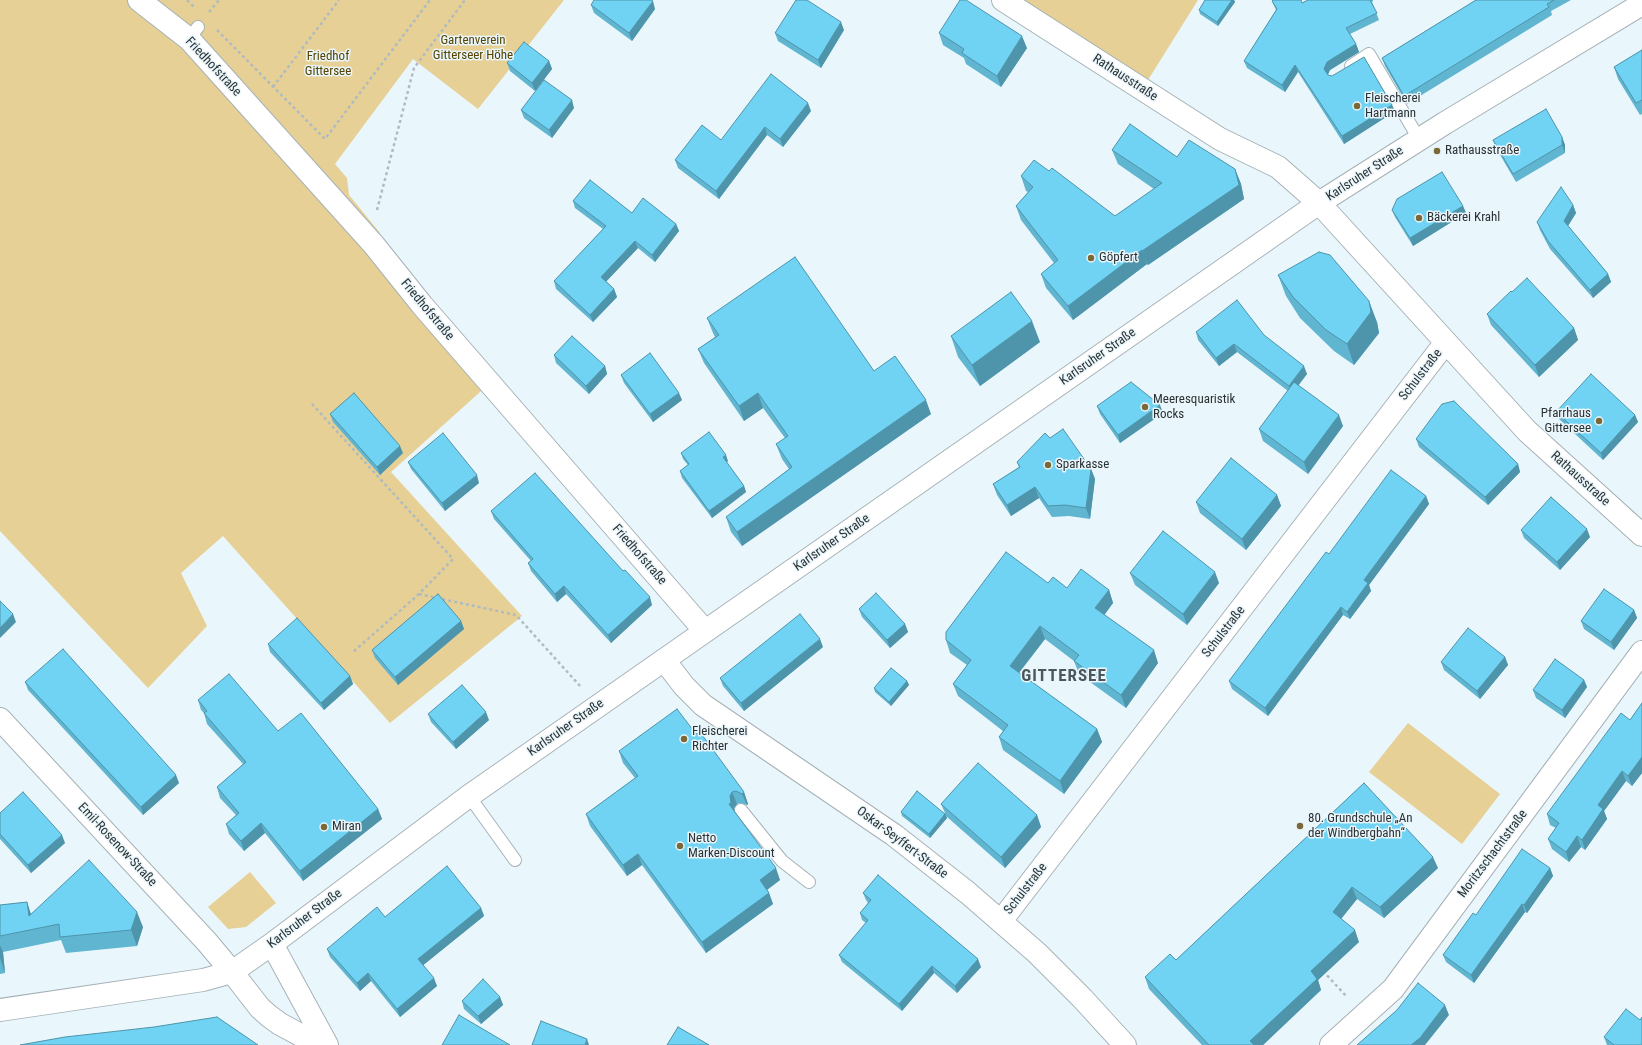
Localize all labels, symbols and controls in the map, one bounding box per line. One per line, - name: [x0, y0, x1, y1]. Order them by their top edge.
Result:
- park label: Gartenverein Gitterseer Höhe: [433, 33, 513, 64]
- street label: Friedhofstraße: [182, 34, 244, 100]
- park label: Friedhof Gittersee: [305, 49, 351, 80]
- street label: Rathausstraße: [1090, 51, 1160, 105]
- place label: Fleischerei Hartmann: [1365, 91, 1421, 122]
- marker: Fleischerei Hartmann: [1352, 101, 1362, 111]
- street label: Karlsruher Straße: [1323, 143, 1407, 205]
- place label: Rathausstraße: [1445, 143, 1519, 159]
- marker: Rathausstraße: [1432, 146, 1442, 156]
- place label: Bäckerei Krahl: [1427, 210, 1500, 226]
- marker: Bäckerei Krahl: [1414, 213, 1424, 223]
- place label: Göpfert: [1099, 250, 1138, 266]
- marker: Göpfert: [1086, 253, 1096, 263]
- street label: Friedhofstraße: [397, 276, 457, 344]
- street label: Karlsruher Straße: [1057, 325, 1139, 389]
- street label: Schulstraße: [1396, 346, 1446, 404]
- place label: Meeresquaristik Rocks: [1153, 392, 1235, 423]
- marker: Meeresquaristik Rocks: [1140, 402, 1150, 412]
- place label: Pfarrhaus Gittersee: [1541, 406, 1591, 437]
- marker: Pfarrhaus Gittersee: [1594, 416, 1604, 426]
- street label: Rathausstraße: [1547, 448, 1613, 510]
- place label: Sparkasse: [1056, 457, 1109, 473]
- marker: Sparkasse: [1043, 460, 1053, 470]
- street label: Karlsruher Straße: [791, 511, 873, 575]
- street label: Friedhofstraße: [608, 522, 670, 588]
- street label: Schulstraße: [1199, 603, 1249, 661]
- district label: GITTERSEE: [1021, 667, 1107, 687]
- street label: Karlsruher Straße: [525, 696, 607, 760]
- place label: Fleischerei Richter: [692, 724, 748, 755]
- marker: Fleischerei Richter: [679, 734, 689, 744]
- street label: Emil-Rosenow-Straße: [74, 800, 160, 890]
- street label: Oskar-Seyffert-Straße: [853, 804, 951, 882]
- street label: Moritzschachtstraße: [1455, 807, 1531, 901]
- place label: 80. Grundschule „An der Windbergbahn“: [1308, 811, 1413, 842]
- place label: Miran: [332, 819, 361, 835]
- marker: 80. Grundschule „An der Windbergbahn“: [1295, 821, 1305, 831]
- marker: Miran: [319, 822, 329, 832]
- place label: Netto Marken-Discount: [688, 831, 775, 862]
- marker: Netto Marken-Discount: [675, 841, 685, 851]
- street label: Schulstraße: [1001, 860, 1051, 918]
- street label: Karlsruher Straße: [265, 886, 345, 952]

